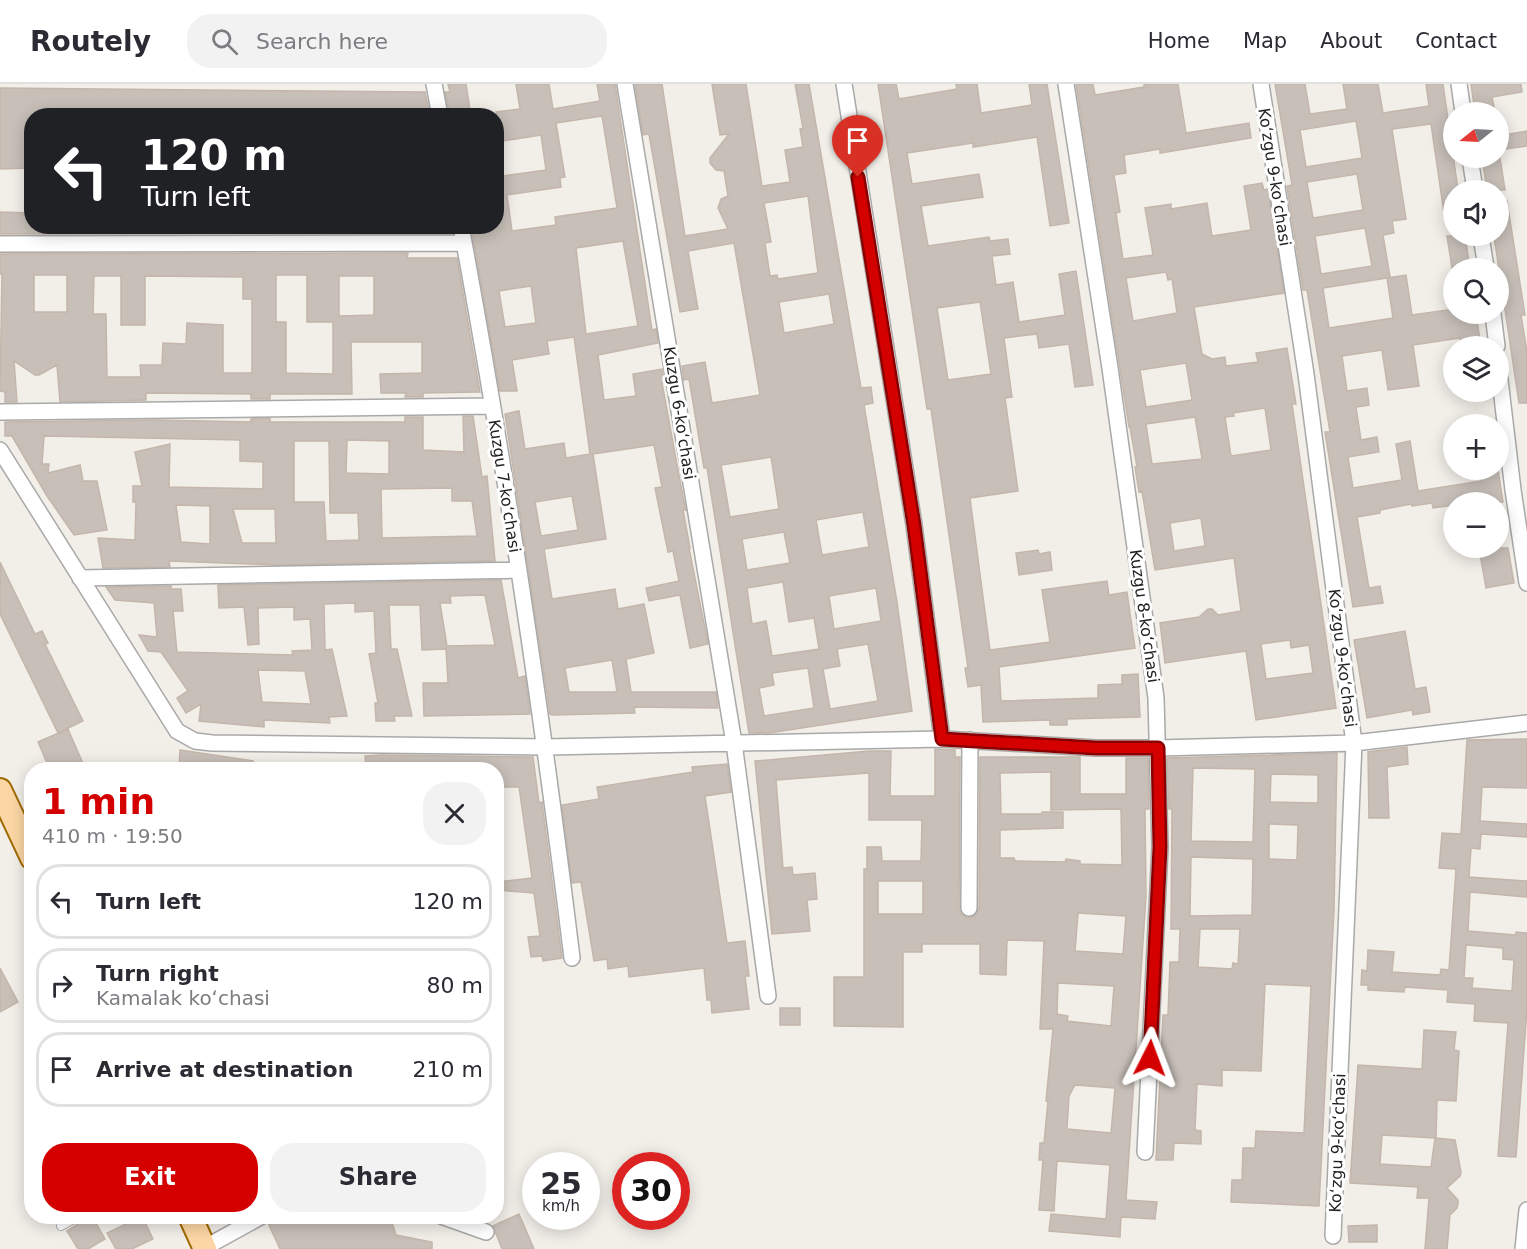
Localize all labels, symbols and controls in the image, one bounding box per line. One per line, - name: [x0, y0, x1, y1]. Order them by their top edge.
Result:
- search box: [187, 14, 607, 68]
- text: Routely: [30, 25, 151, 58]
- icon: search: [208, 25, 241, 58]
- text: Search here: [256, 29, 388, 54]
- text: Home: [1148, 29, 1210, 53]
- text: Map: [1243, 29, 1287, 53]
- text: About: [1320, 29, 1382, 53]
- text: Contact: [1415, 29, 1497, 53]
- north arrow: [1443, 102, 1509, 168]
- map controls: [1443, 102, 1509, 558]
- street label: Koʻzgu 9-koʻchasi: [1254, 107, 1295, 247]
- pin: [832, 115, 883, 177]
- icon: arrive: [841, 124, 874, 157]
- text: 120 m: [141, 131, 287, 180]
- icon: left: [42, 132, 120, 210]
- button: sound: [1443, 180, 1509, 246]
- text: Turn left: [141, 181, 251, 212]
- button: search: [1443, 258, 1509, 324]
- button: layers: [1443, 336, 1509, 402]
- street label: Kuzgu 6-koʻchasi: [660, 345, 699, 481]
- button: +: [1443, 414, 1509, 480]
- street label: Kuzgu 7-koʻchasi: [485, 418, 524, 554]
- button: −: [1443, 492, 1509, 558]
- street label: Kuzgu 8-koʻchasi: [1126, 548, 1163, 684]
- street label: Koʻzgu 9-koʻchasi: [1325, 588, 1360, 728]
- text: 1 min: [42, 781, 155, 822]
- button: close: [423, 782, 486, 845]
- text: 410 m · 19:50: [42, 824, 183, 848]
- icon: left: [45, 885, 78, 918]
- text: Turn left: [96, 889, 201, 914]
- text: 120 m: [413, 889, 483, 914]
- text: Turn right: [96, 961, 219, 986]
- icon: right: [45, 969, 78, 1002]
- text: 80 m: [427, 973, 483, 998]
- text: Kamalak koʻchasi: [96, 986, 270, 1010]
- position arrow: [1118, 1026, 1182, 1090]
- icon: arrive: [45, 1053, 78, 1086]
- text: Arrive at destination: [96, 1057, 353, 1082]
- text: 210 m: [413, 1057, 483, 1082]
- street label: Koʻzgu 9-koʻchasi: [1326, 1073, 1349, 1213]
- button: Exit: [42, 1143, 258, 1212]
- button: Share: [270, 1143, 486, 1212]
- speed limit sign: 30: [612, 1152, 690, 1230]
- text: 25: [540, 1166, 582, 1201]
- text: km/h: [542, 1197, 580, 1215]

